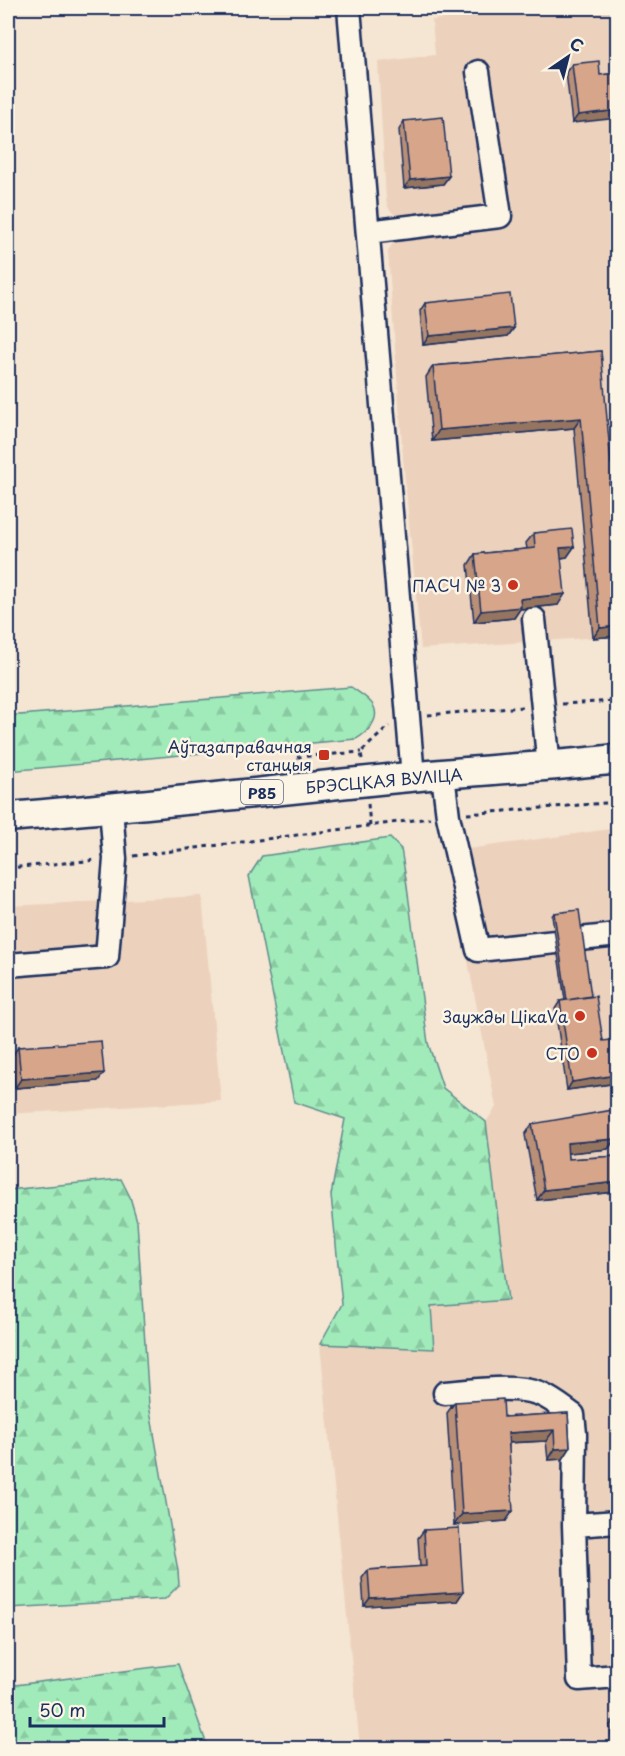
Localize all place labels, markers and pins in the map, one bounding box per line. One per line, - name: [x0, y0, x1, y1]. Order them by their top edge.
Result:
- place label: ПАСЧ № 3: [412, 573, 501, 597]
- marker: ПАСЧ № 3: [506, 578, 520, 592]
- place label: Аўтазаправачная станцыя: [168, 734, 312, 776]
- marker: Аўтазаправачная станцыя: [317, 748, 331, 762]
- place label: Заужды ЦікаVа: [443, 1004, 568, 1028]
- marker: Заужды ЦікаVа: [573, 1009, 587, 1023]
- place label: СТО: [545, 1041, 580, 1065]
- marker: СТО: [585, 1046, 599, 1060]

